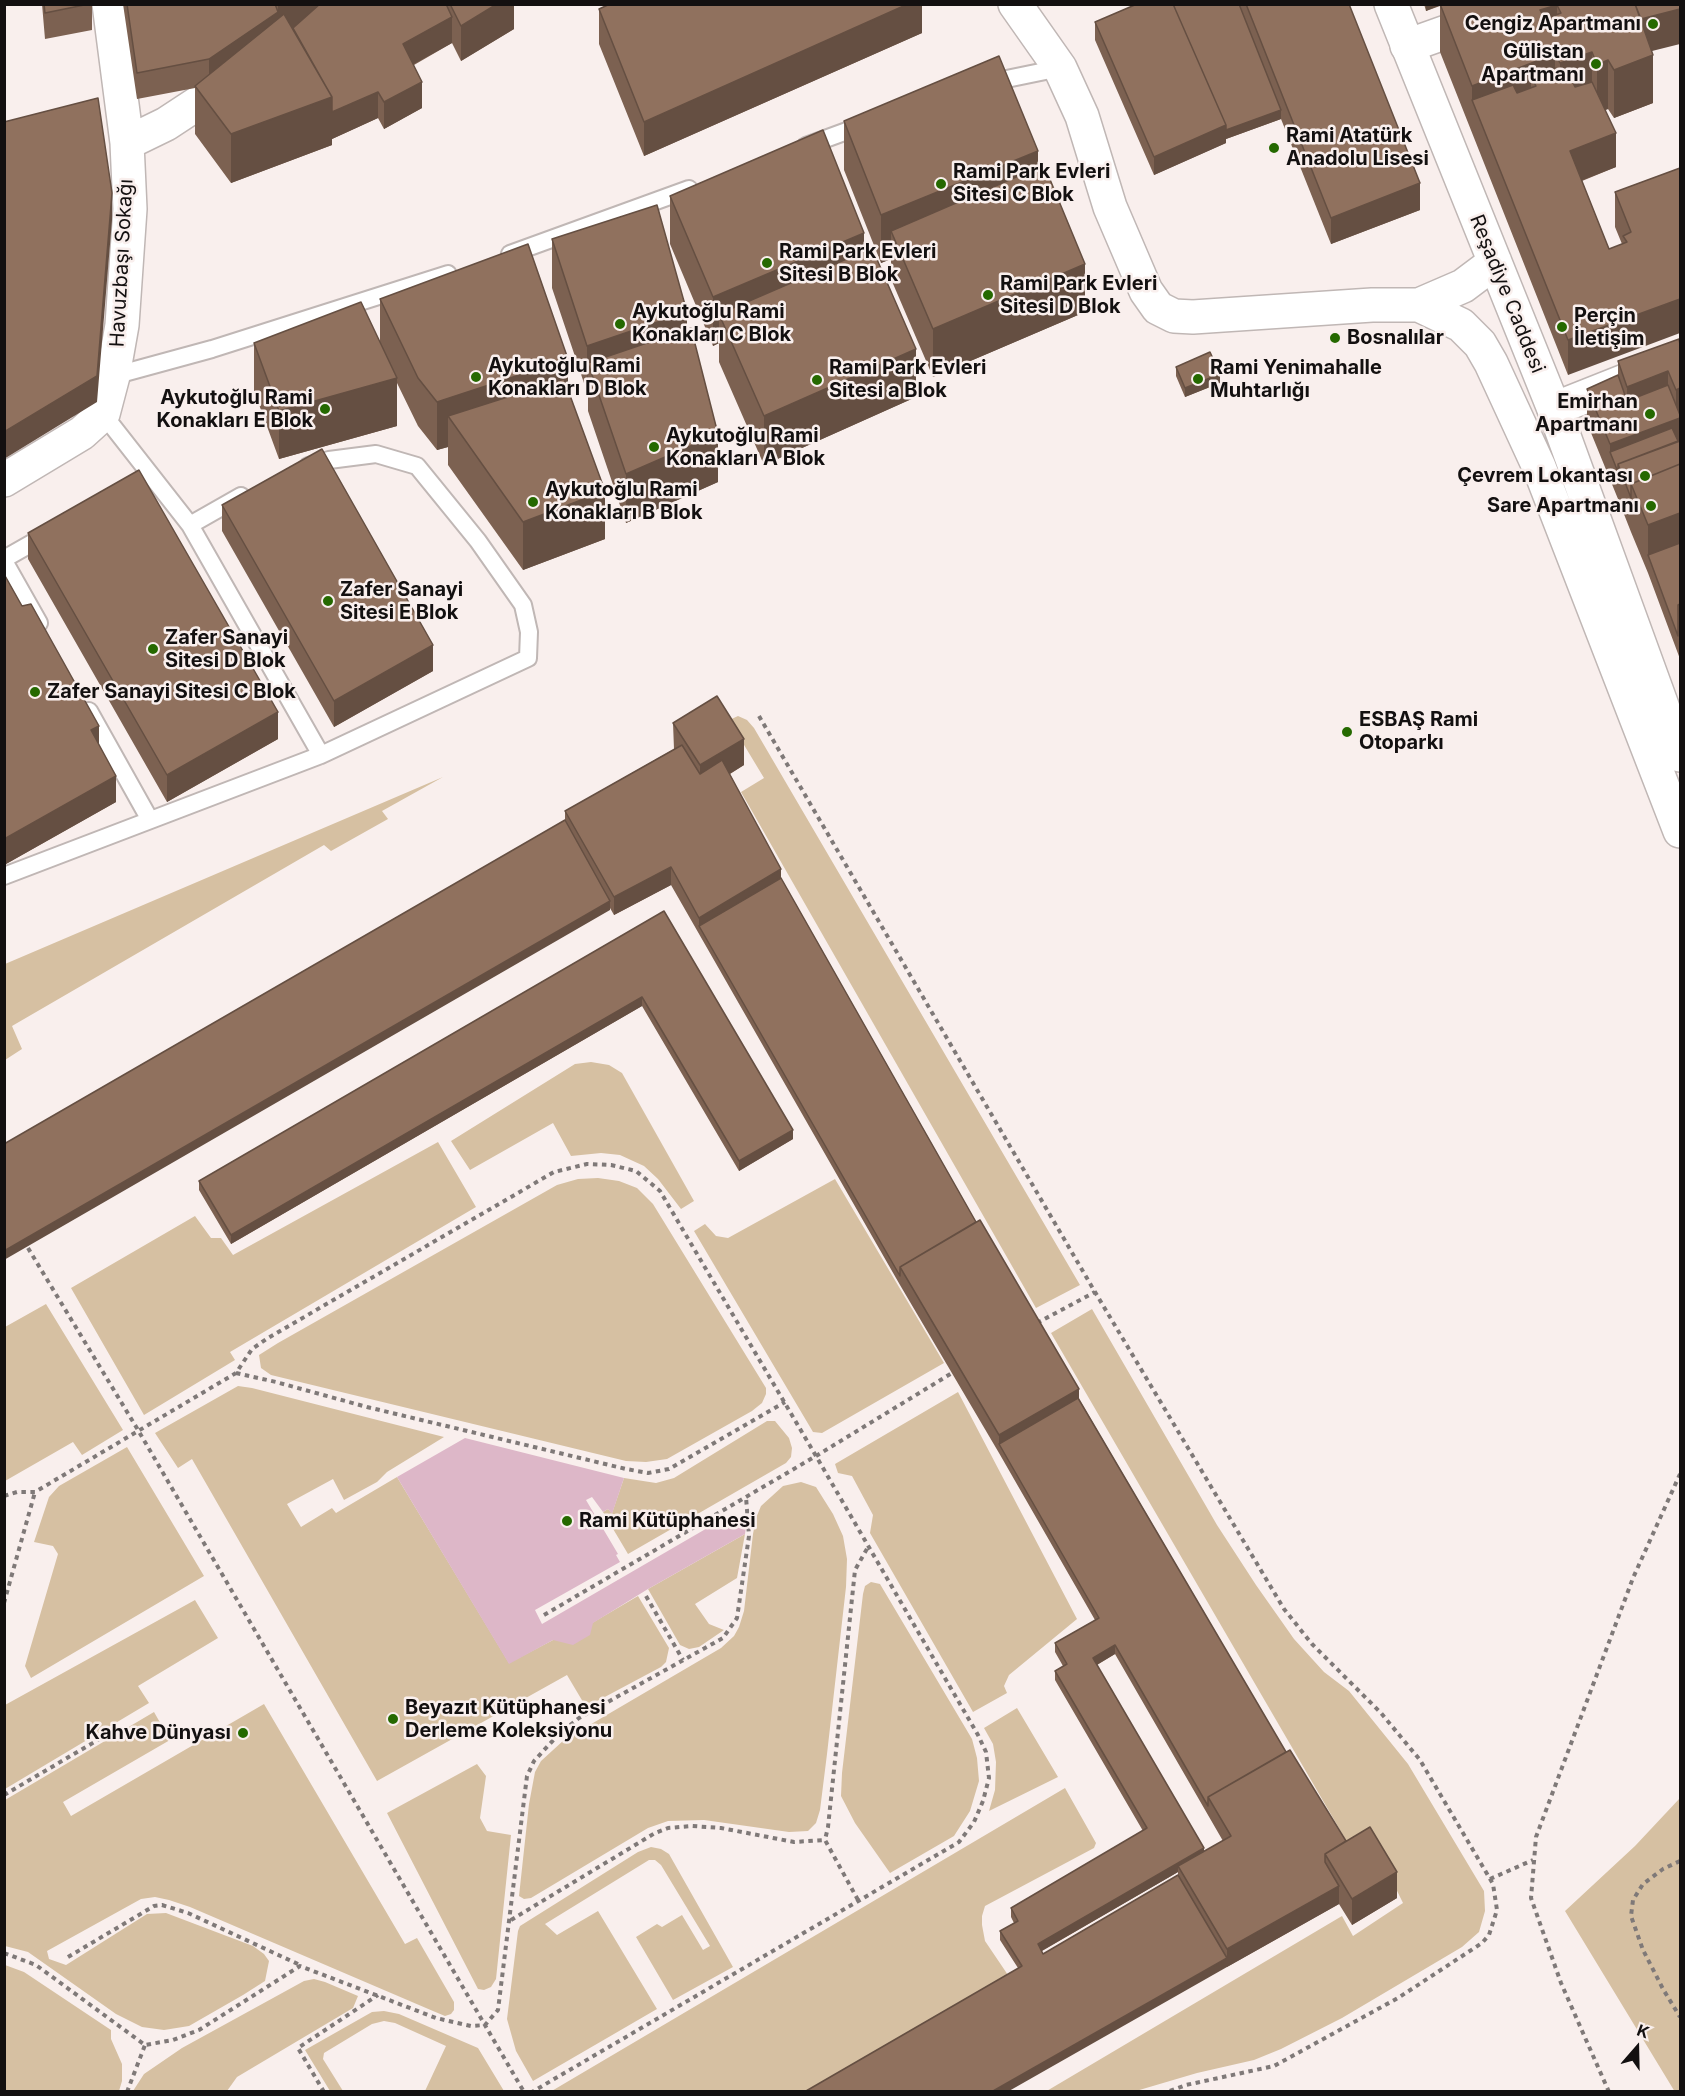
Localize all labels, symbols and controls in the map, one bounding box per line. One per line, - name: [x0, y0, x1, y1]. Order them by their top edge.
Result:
- place label: Cengiz Apartmanı: [1465, 12, 1641, 36]
- marker: Cengiz Apartmanı: [1646, 17, 1660, 31]
- place label: Gülistan Apartmanı: [1481, 40, 1584, 87]
- marker: Gülistan Apartmanı: [1589, 57, 1603, 71]
- place label: Rami Atatürk Anadolu Lisesi: [1286, 124, 1429, 171]
- marker: Rami Atatürk Anadolu Lisesi: [1267, 141, 1281, 155]
- place label: Rami Park Evleri Sitesi C Blok: [953, 160, 1110, 207]
- marker: Rami Park Evleri Sitesi C Blok: [934, 177, 948, 191]
- street label: Havuzbaşı Sokağı: [106, 178, 138, 348]
- street label: Reşadiye Caddesi: [1464, 211, 1550, 377]
- place label: Rami Park Evleri Sitesi B Blok: [779, 240, 936, 287]
- marker: Rami Park Evleri Sitesi B Blok: [760, 256, 774, 270]
- place label: Rami Park Evleri Sitesi D Blok: [1000, 272, 1157, 319]
- marker: Rami Park Evleri Sitesi D Blok: [981, 288, 995, 302]
- place label: Aykutoğlu Rami Konakları C Blok: [632, 300, 791, 347]
- place label: Perçin İletişim: [1574, 304, 1645, 351]
- marker: Aykutoğlu Rami Konakları C Blok: [613, 317, 627, 331]
- marker: Perçin İletişim: [1555, 320, 1569, 334]
- place label: Bosnalılar: [1347, 326, 1444, 350]
- marker: Bosnalılar: [1328, 331, 1342, 345]
- place label: Aykutoğlu Rami Konakları D Blok: [488, 354, 647, 401]
- place label: Rami Park Evleri Sitesi a Blok: [829, 356, 986, 403]
- place label: Rami Yenimahalle Muhtarlığı: [1210, 356, 1382, 403]
- marker: Aykutoğlu Rami Konakları D Blok: [469, 370, 483, 384]
- marker: Rami Yenimahalle Muhtarlığı: [1191, 372, 1205, 386]
- marker: Rami Park Evleri Sitesi a Blok: [810, 373, 824, 387]
- place label: Aykutoğlu Rami Konakları E Blok: [157, 386, 313, 433]
- place label: Emirhan Apartmanı: [1535, 390, 1638, 437]
- marker: Aykutoğlu Rami Konakları E Blok: [318, 402, 332, 416]
- marker: Emirhan Apartmanı: [1643, 407, 1657, 421]
- place label: Aykutoğlu Rami Konakları A Blok: [666, 424, 825, 471]
- marker: Aykutoğlu Rami Konakları A Blok: [647, 440, 661, 454]
- place label: Çevrem Lokantası: [1457, 464, 1633, 488]
- marker: Çevrem Lokantası: [1638, 469, 1652, 483]
- place label: Aykutoğlu Rami Konakları B Blok: [545, 478, 702, 525]
- place label: Sare Apartmanı: [1487, 494, 1639, 518]
- marker: Aykutoğlu Rami Konakları B Blok: [526, 495, 540, 509]
- marker: Sare Apartmanı: [1644, 499, 1658, 513]
- place label: Zafer Sanayi Sitesi E Blok: [340, 578, 463, 625]
- marker: Zafer Sanayi Sitesi E Blok: [321, 594, 335, 608]
- place label: Zafer Sanayi Sitesi D Blok: [165, 626, 288, 673]
- marker: Zafer Sanayi Sitesi D Blok: [146, 642, 160, 656]
- place label: Zafer Sanayi Sitesi C Blok: [47, 680, 296, 704]
- marker: Zafer Sanayi Sitesi C Blok: [28, 685, 42, 699]
- place label: ESBAŞ Rami Otoparkı: [1359, 708, 1478, 755]
- marker: ESBAŞ Rami Otoparkı: [1340, 725, 1354, 739]
- place label: Rami Kütüphanesi: [579, 1509, 756, 1533]
- marker: Rami Kütüphanesi: [560, 1514, 574, 1528]
- place label: Beyazıt Kütüphanesi Derleme Koleksiyonu: [405, 1696, 612, 1743]
- marker: Beyazıt Kütüphanesi Derleme Koleksiyonu: [386, 1712, 400, 1726]
- place label: Kahve Dünyası: [86, 1721, 231, 1745]
- marker: Kahve Dünyası: [236, 1726, 250, 1740]
- north arrow: [1607, 2018, 1667, 2078]
- text: K: [1634, 2020, 1652, 2042]

